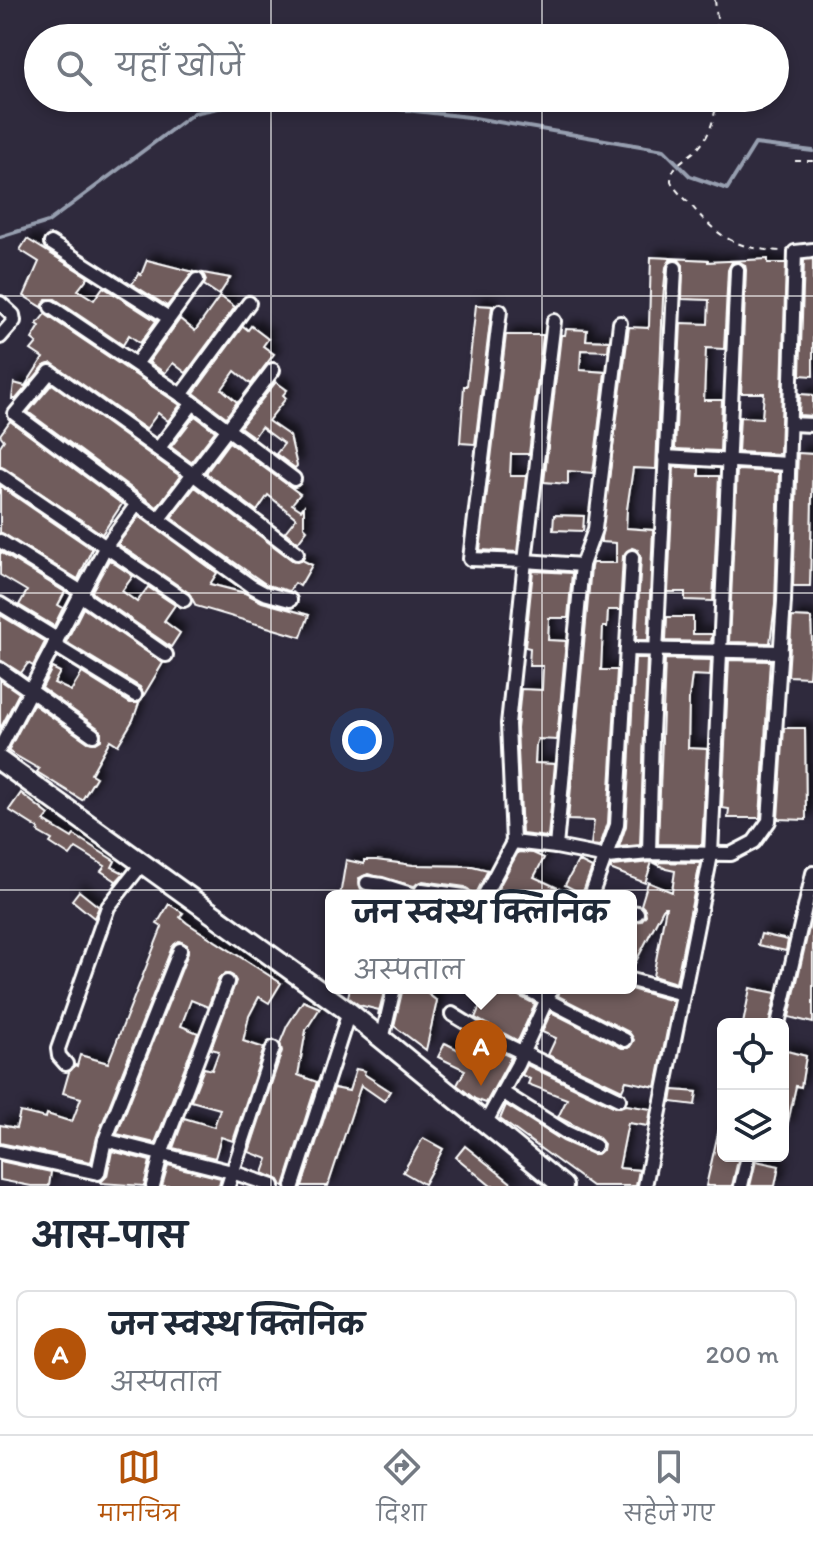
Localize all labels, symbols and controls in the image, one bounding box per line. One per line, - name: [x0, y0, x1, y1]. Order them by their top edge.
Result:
- search box: [24, 24, 789, 112]
- icon: search: [52, 46, 96, 90]
- text: यहाँ खोजें: [116, 47, 244, 84]
- your location: [342, 720, 382, 760]
- popup: [325, 890, 637, 994]
- text: जन स्वस्थ क्लिनिक: [354, 894, 608, 931]
- text: अस्पताल: [354, 954, 464, 986]
- map controls: [717, 1018, 789, 1162]
- button: locate: [717, 1018, 789, 1090]
- pin: A: [455, 1020, 507, 1086]
- button: layers: [717, 1090, 789, 1162]
- text: आस-पास: [32, 1215, 187, 1256]
- text: जन स्वस्थ क्लिनिक: [110, 1306, 365, 1343]
- text: A: [52, 1338, 68, 1370]
- text: 200 m: [706, 1338, 779, 1370]
- text: अस्पताल: [110, 1366, 220, 1398]
- tab: मानचित्र: [99, 1445, 179, 1538]
- tab: दिशा: [377, 1445, 426, 1538]
- tab: सहेजे गए: [624, 1445, 714, 1538]

